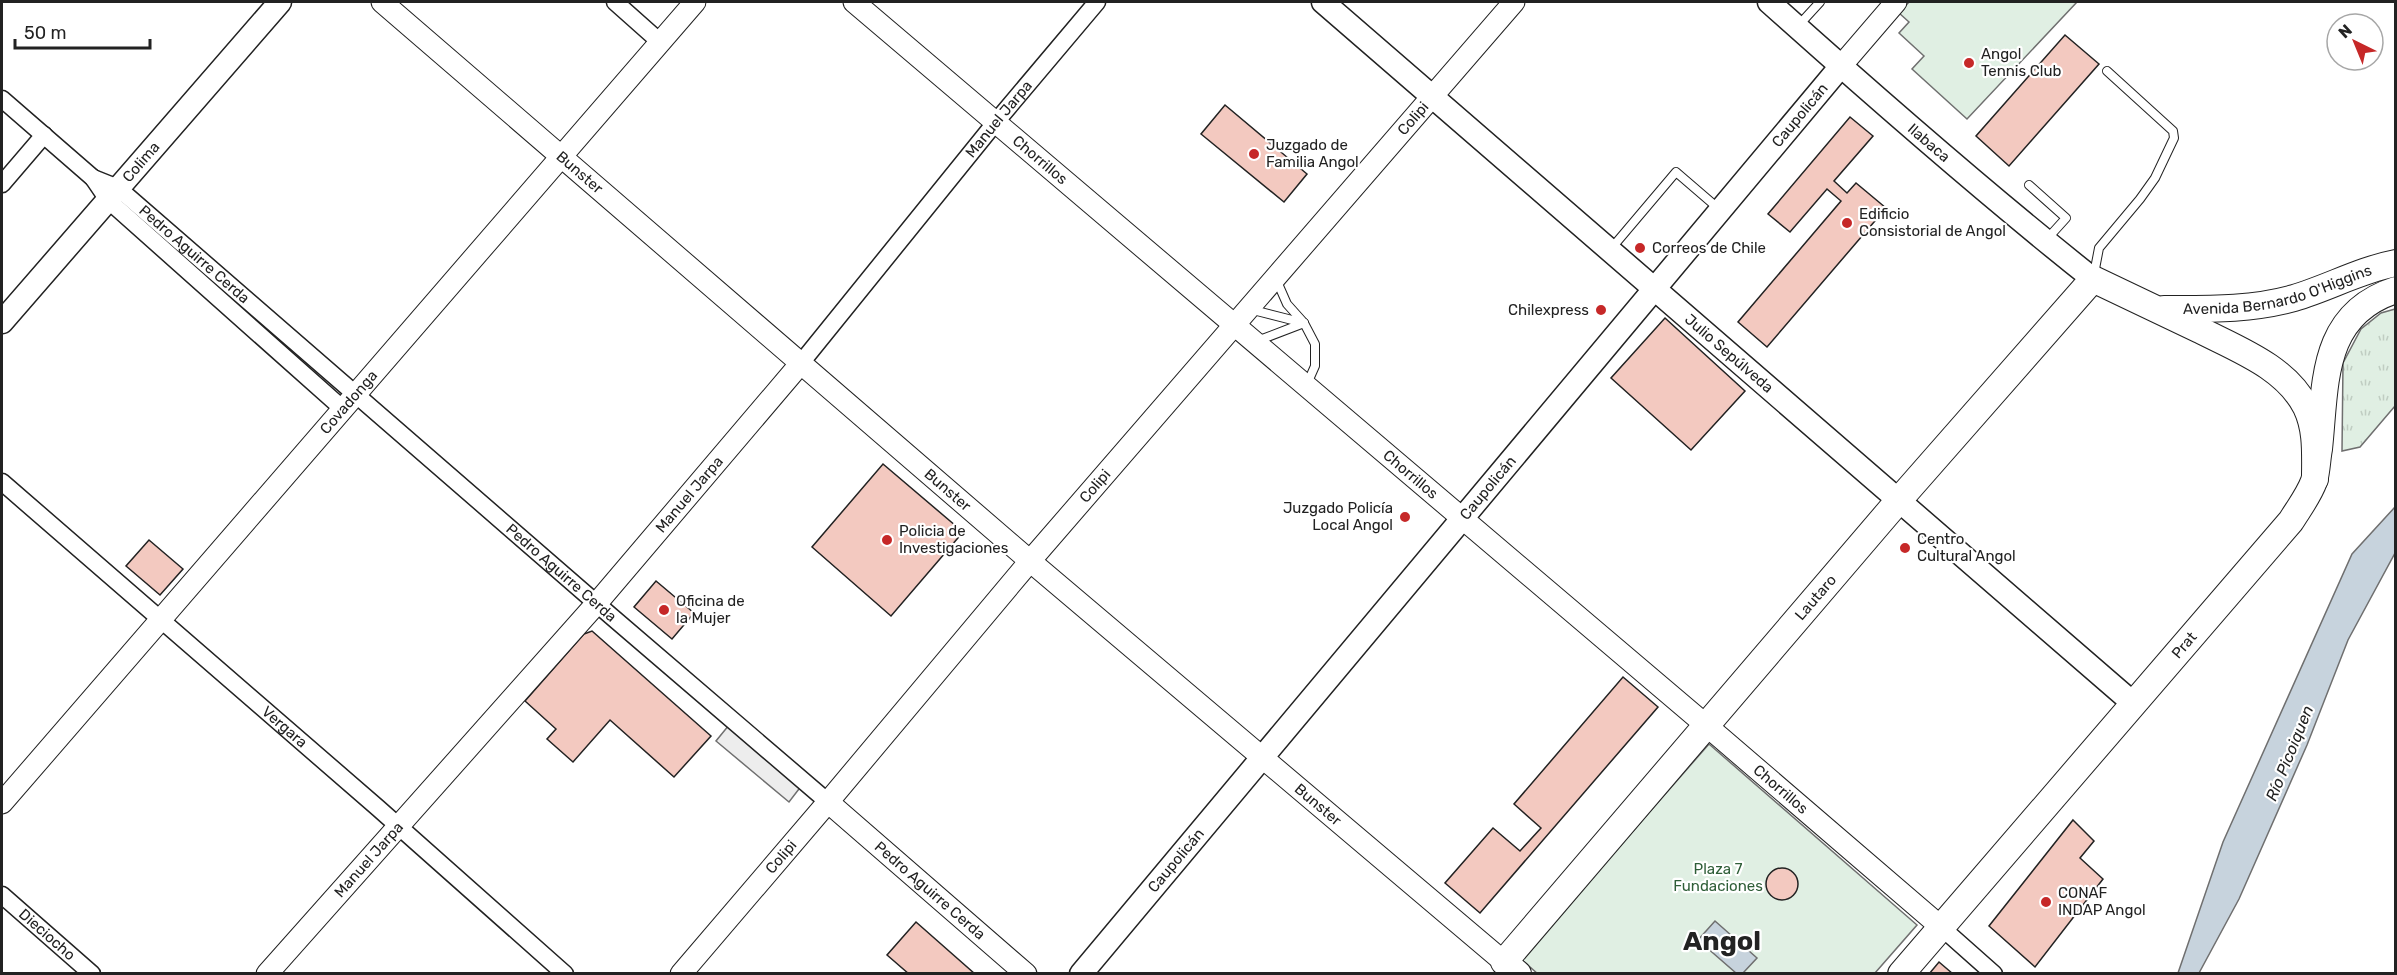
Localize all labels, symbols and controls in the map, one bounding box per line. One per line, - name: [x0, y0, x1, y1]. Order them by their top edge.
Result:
- scale bar: [15, 12, 150, 50]
- north arrow: [2325, 12, 2385, 72]
- text: N: [2334, 21, 2356, 42]
- text: 50 m: [24, 22, 67, 44]
- place label: Angol Tennis Club: [1981, 45, 2061, 80]
- marker: Angol Tennis Club: [1962, 56, 1976, 70]
- street label: Manuel Jarpa: [962, 77, 1036, 161]
- street label: Caupolicán: [1768, 80, 1832, 151]
- street label: Colipi: [1394, 98, 1433, 139]
- street label: Ilabaca: [1904, 120, 1954, 166]
- street label: Chorrillos: [1009, 132, 1071, 188]
- place label: Juzgado de Familia Angol: [1266, 136, 1359, 171]
- street label: Colima: [119, 138, 163, 186]
- street label: Bunster: [553, 147, 607, 198]
- marker: Juzgado de Familia Angol: [1247, 147, 1261, 161]
- street label: Pedro Aguirre Cerda: [135, 201, 253, 307]
- place label: Edificio Consistorial de Angol: [1859, 205, 2006, 240]
- marker: Edificio Consistorial de Angol: [1840, 216, 1854, 230]
- place label: Correos de Chile: [1652, 239, 1766, 257]
- marker: Correos de Chile: [1633, 241, 1647, 255]
- street label: Avenida Bernardo O'Higgins: [2183, 261, 2374, 318]
- place label: Chilexpress: [1508, 301, 1589, 319]
- marker: Chilexpress: [1594, 303, 1608, 317]
- street label: Julio Sepúlveda: [1681, 310, 1777, 397]
- street label: Covadonga: [316, 367, 381, 438]
- street label: Chorrillos: [1379, 446, 1442, 503]
- street label: Caupolicán: [1456, 452, 1520, 523]
- street label: Manuel Jarpa: [652, 453, 727, 536]
- street label: Bunster: [921, 465, 975, 515]
- street label: Colipi: [1076, 465, 1114, 506]
- place label: Juzgado Policía Local Angol: [1283, 499, 1393, 534]
- marker: Juzgado Policía Local Angol: [1398, 510, 1412, 524]
- street label: Pedro Aguirre Cerda: [502, 520, 620, 626]
- place label: Policia de Investigaciones: [899, 522, 1009, 557]
- place label: Centro Cultural Angol: [1917, 530, 2016, 565]
- marker: Policia de Investigaciones: [880, 533, 894, 547]
- marker: Centro Cultural Angol: [1898, 541, 1912, 555]
- street label: Lautaro: [1791, 571, 1840, 624]
- place label: Oficina de la Mujer: [676, 592, 745, 627]
- marker: Oficina de la Mujer: [657, 603, 671, 617]
- street label: Prat: [2168, 628, 2201, 662]
- street label: Vergara: [258, 702, 311, 752]
- water label: Río Picoiquen: [2262, 703, 2317, 804]
- street label: Chorrillos: [1750, 761, 1812, 818]
- street label: Bunster: [1291, 780, 1345, 830]
- street label: Manuel Jarpa: [330, 818, 407, 901]
- street label: Caupolicán: [1144, 825, 1208, 896]
- street label: Colipi: [762, 836, 800, 877]
- street label: Pedro Aguirre Cerda: [871, 838, 989, 943]
- park label: Plaza 7 Fundaciones: [1673, 860, 1763, 895]
- place label: CONAF INDAP Angol: [2058, 884, 2146, 919]
- marker: CONAF INDAP Angol: [2039, 895, 2053, 909]
- street label: Dieciocho: [15, 905, 79, 964]
- district label: Angol: [1683, 925, 1761, 957]

